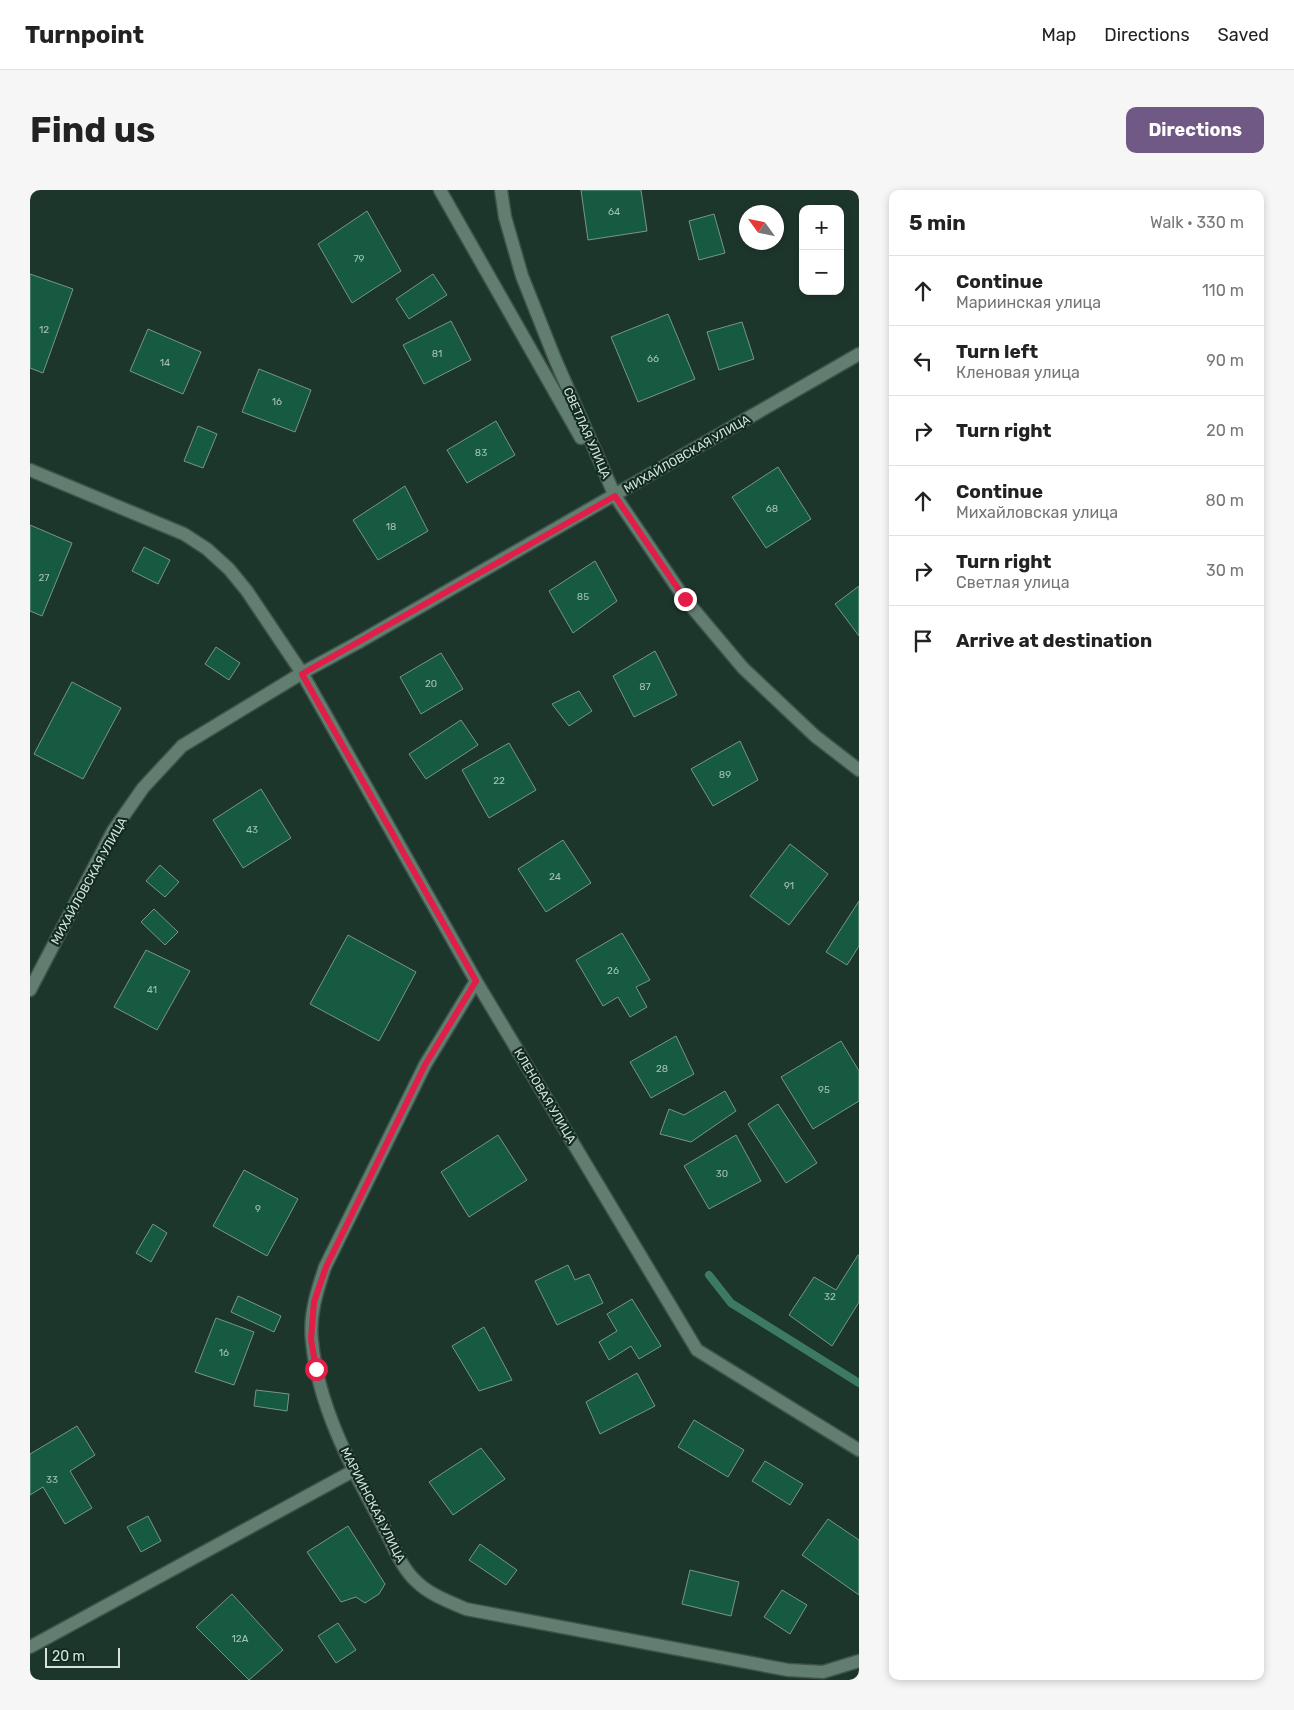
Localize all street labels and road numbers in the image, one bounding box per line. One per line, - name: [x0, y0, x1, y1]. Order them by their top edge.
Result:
- street label: СВЕТЛАЯ УЛИЦА: [561, 385, 613, 481]
- street label: МИХАЙЛОВСКАЯ УЛИЦА: [622, 412, 752, 496]
- street label: МИХАЙЛОВСКАЯ УЛИЦА: [48, 815, 130, 947]
- street label: КЛЕНОВАЯ УЛИЦА: [511, 1046, 579, 1146]
- street label: МАРИИНСКАЯ УЛИЦА: [338, 1445, 408, 1565]

